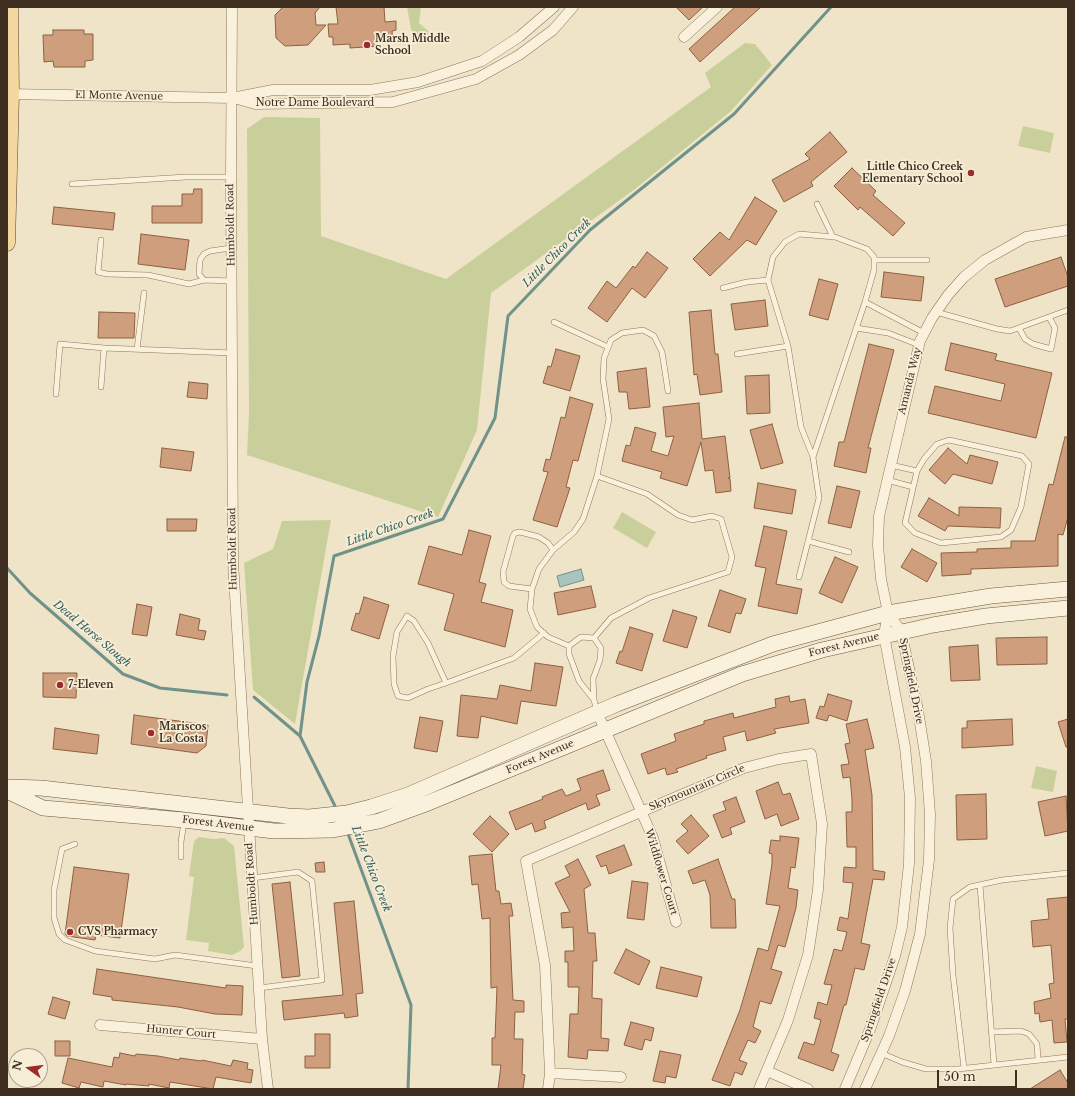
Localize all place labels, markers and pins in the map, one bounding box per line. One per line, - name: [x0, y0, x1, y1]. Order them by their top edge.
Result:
- place label: Marsh Middle School: [375, 33, 450, 56]
- marker: Marsh Middle School: [362, 40, 372, 50]
- place label: Little Chico Creek Elementary School: [862, 161, 963, 184]
- marker: Little Chico Creek Elementary School: [966, 168, 976, 178]
- place label: 7-Eleven: [68, 679, 113, 691]
- marker: 7-Eleven: [55, 680, 65, 690]
- place label: Mariscos La Costa: [159, 721, 206, 744]
- marker: Mariscos La Costa: [146, 728, 156, 738]
- place label: CVS Pharmacy: [78, 926, 157, 938]
- marker: CVS Pharmacy: [65, 927, 75, 937]

